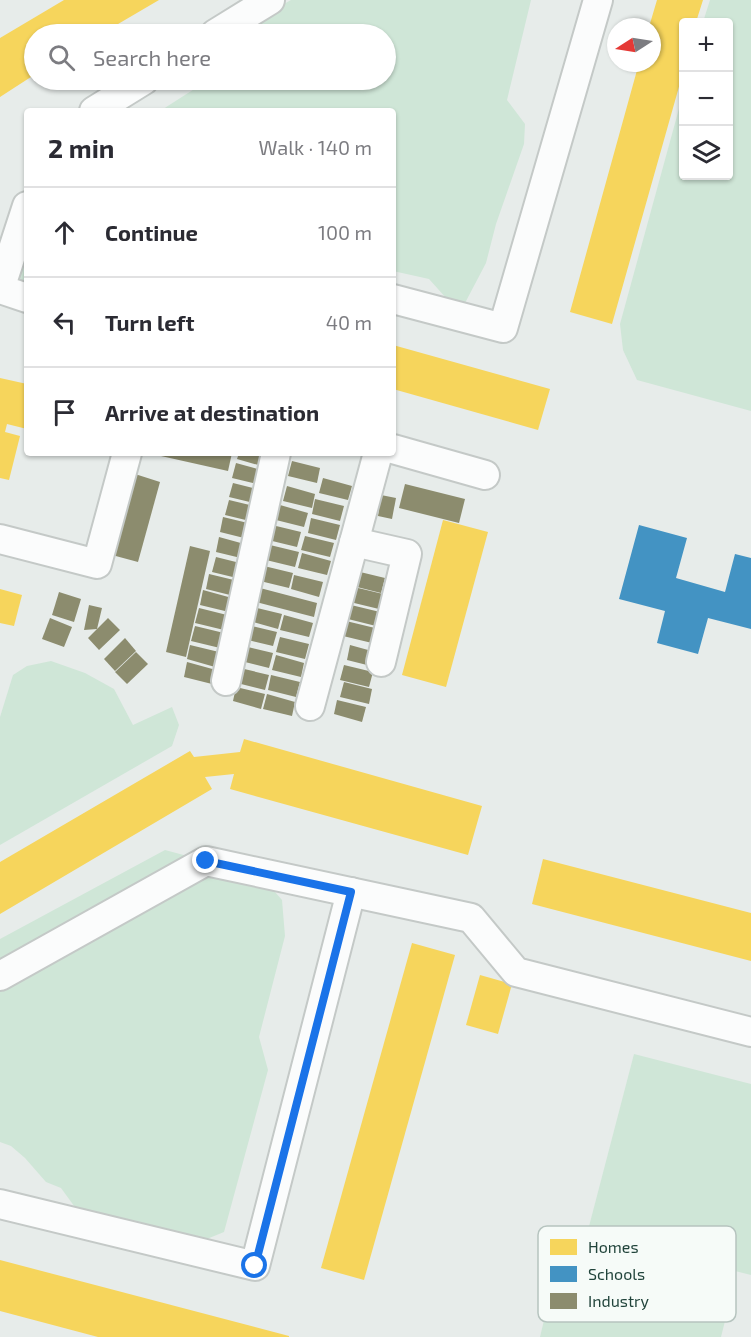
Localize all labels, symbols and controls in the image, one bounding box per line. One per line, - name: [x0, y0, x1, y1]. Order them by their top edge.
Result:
- north arrow: [607, 18, 661, 72]
- map controls: [679, 18, 733, 180]
- button: +: [679, 18, 733, 72]
- search box: [24, 24, 396, 90]
- icon: search: [45, 41, 78, 74]
- text: Search here: [93, 44, 211, 70]
- button: −: [679, 72, 733, 126]
- button: layers: [679, 126, 733, 180]
- text: 2 min: [48, 132, 114, 163]
- text: Walk · 140 m: [258, 135, 372, 159]
- icon: ahead: [48, 216, 81, 249]
- text: Continue: [105, 219, 198, 245]
- text: 100 m: [318, 220, 372, 244]
- icon: left: [48, 306, 81, 339]
- text: Turn left: [105, 309, 194, 335]
- text: 40 m: [326, 310, 372, 334]
- icon: arrive: [48, 396, 81, 429]
- text: Arrive at destination: [105, 399, 319, 425]
- route end: [192, 847, 218, 873]
- legend: [538, 1226, 736, 1322]
- text: Homes: [588, 1237, 639, 1256]
- route start: [241, 1252, 267, 1278]
- text: Schools: [588, 1264, 645, 1283]
- text: Industry: [588, 1291, 649, 1310]

